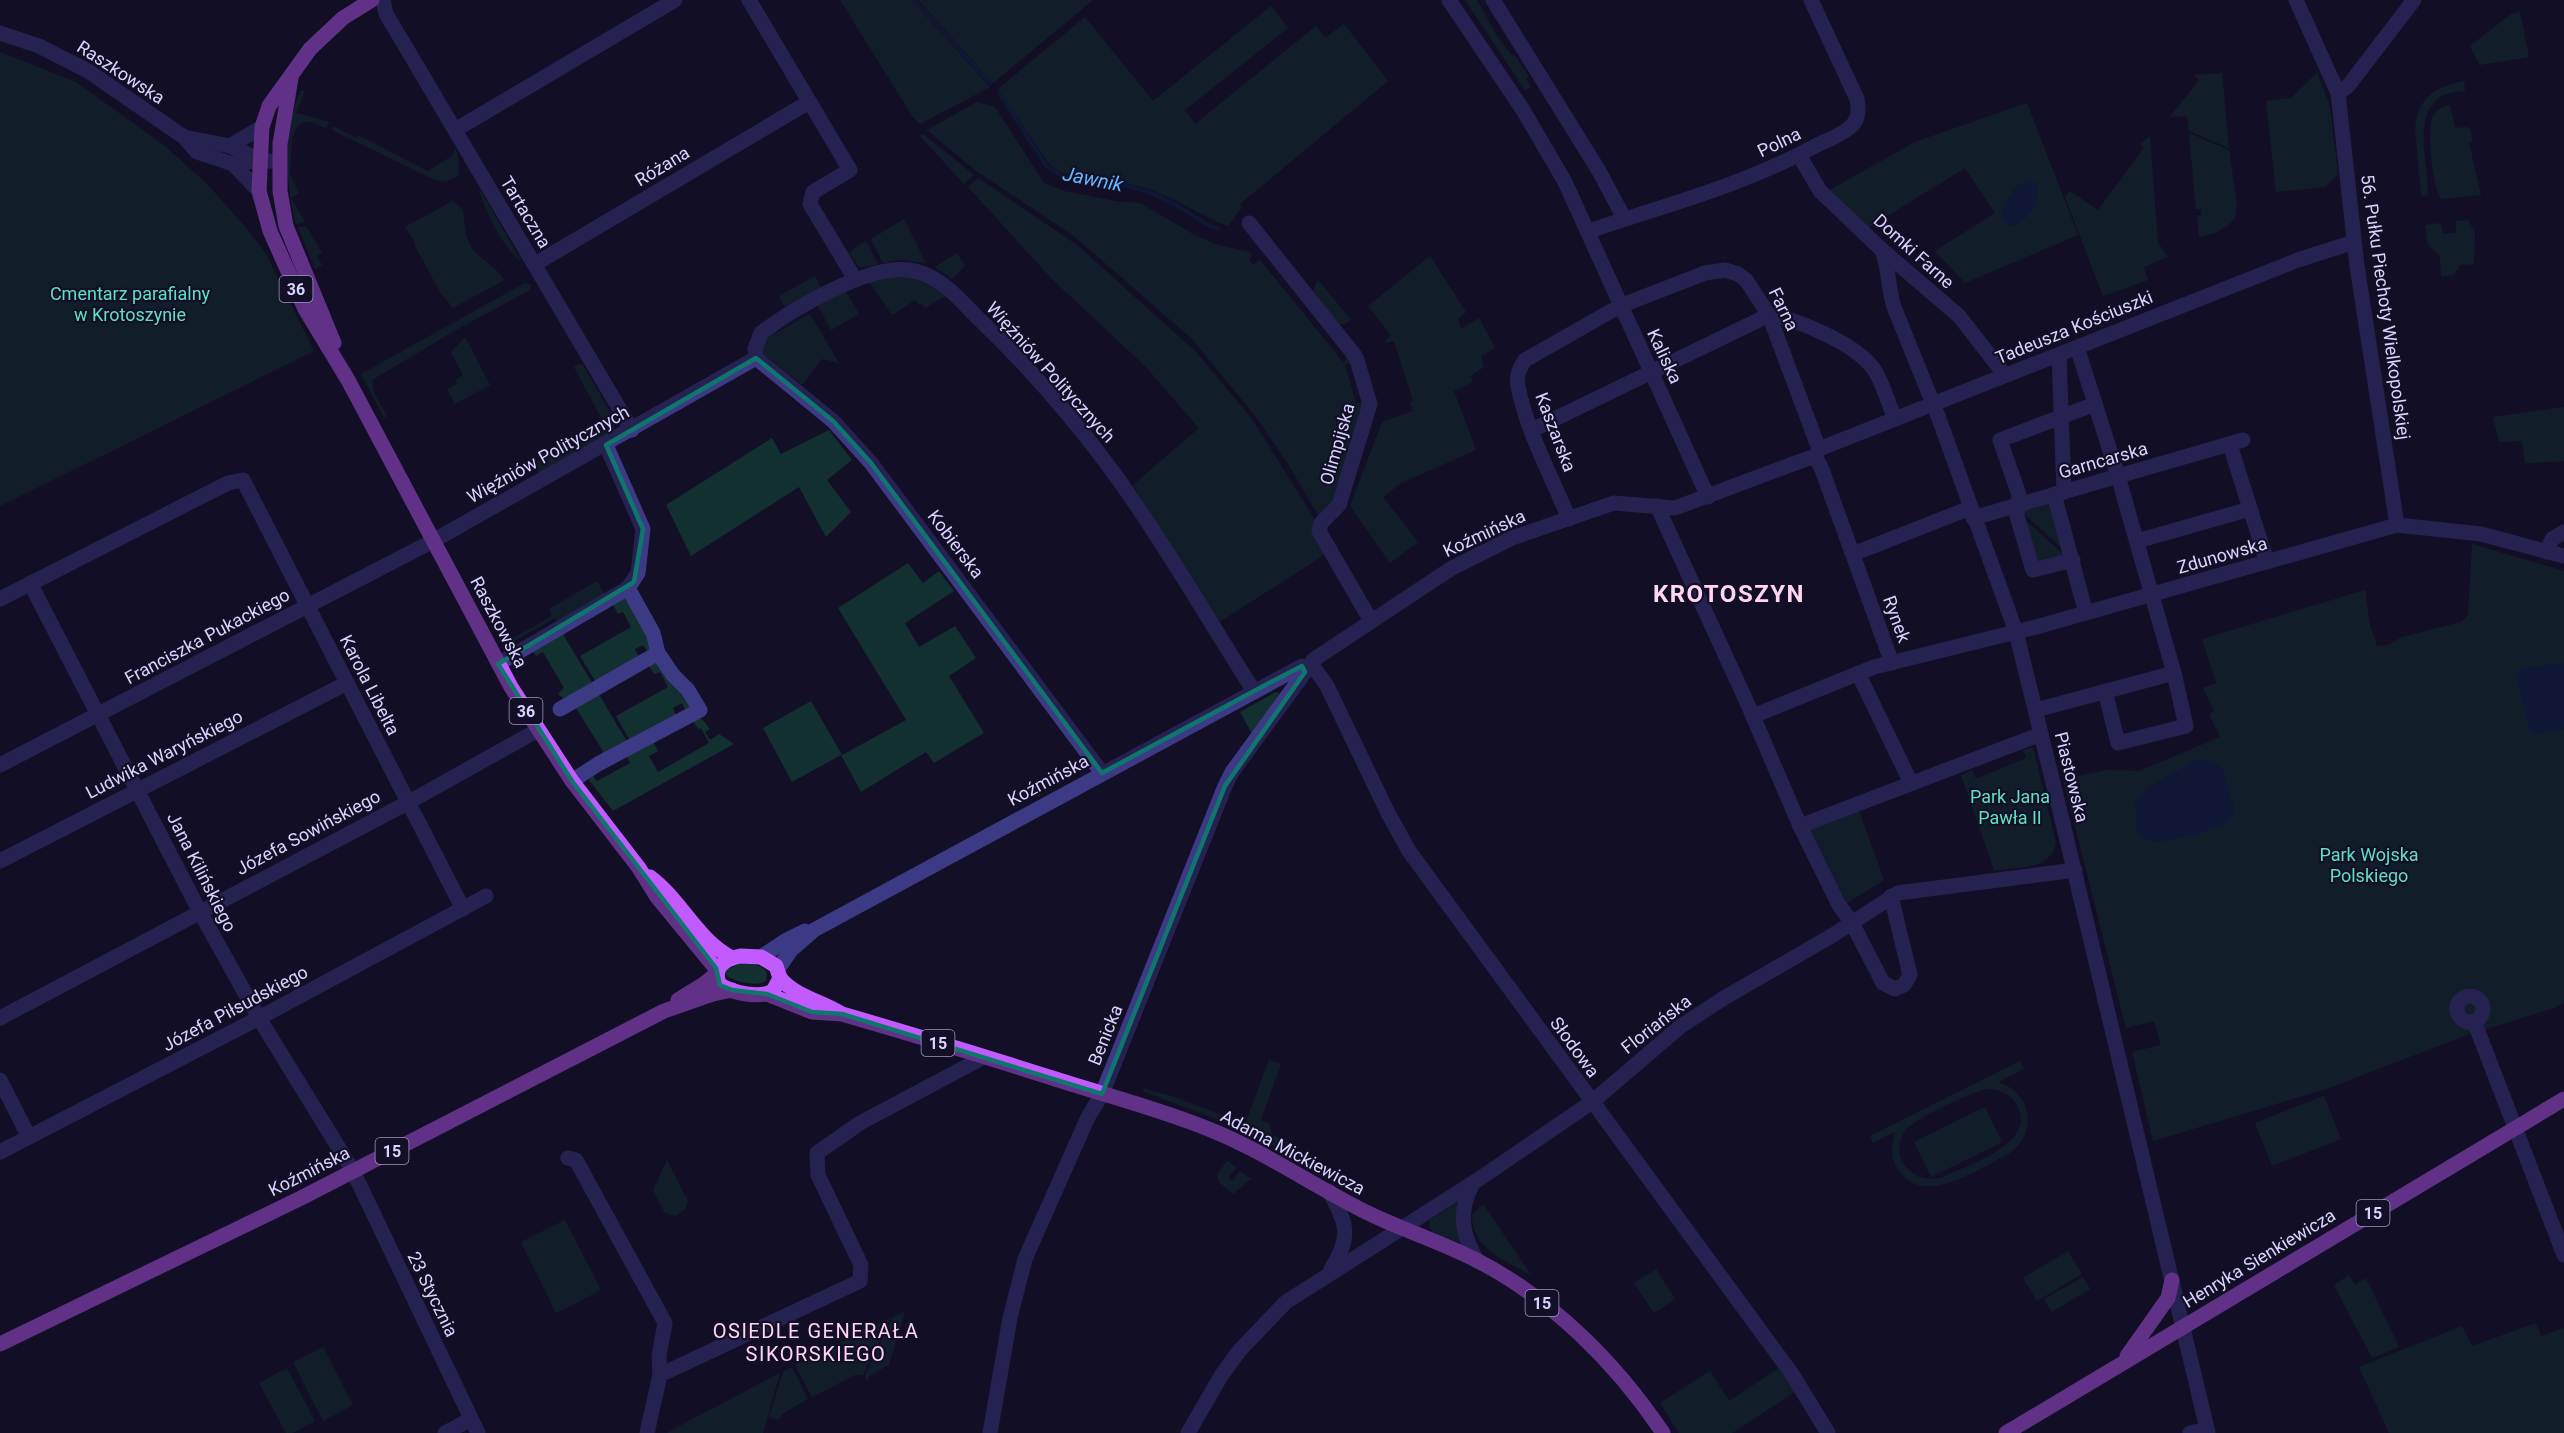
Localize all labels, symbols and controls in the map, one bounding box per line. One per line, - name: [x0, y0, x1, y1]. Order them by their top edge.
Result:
- street label: Raszkowska: [73, 36, 169, 108]
- street label: Polna: [1754, 123, 1804, 161]
- street label: Różana: [631, 142, 693, 190]
- water label: Jawnik: [1061, 161, 1126, 197]
- street label: Tartaczna: [496, 172, 556, 252]
- street label: 56. Pułku Piechoty Wielkopolskiej: [2357, 173, 2415, 441]
- street label: Domki Farne: [1869, 209, 1959, 293]
- road number: 36: [280, 276, 312, 302]
- park label: Cmentarz parafialny w Krotoszynie: [50, 283, 211, 325]
- street label: Farna: [1765, 284, 1803, 334]
- street label: Tadeusza Kościuszki: [1992, 286, 2156, 368]
- street label: Więźniów Politycznych: [982, 297, 1120, 447]
- street label: Kaliska: [1643, 325, 1687, 387]
- street label: Kaszarska: [1531, 389, 1581, 475]
- street label: Więźniów Politycznych: [463, 401, 633, 507]
- street label: Olimpijska: [1315, 401, 1359, 487]
- street label: Garncarska: [2056, 437, 2150, 483]
- street label: Koźmińska: [1439, 505, 1529, 561]
- street label: Kobierska: [924, 506, 988, 582]
- street label: Zdunowska: [2175, 532, 2269, 578]
- street label: Raszkowska: [466, 573, 532, 671]
- district label: KROTOSZYN: [1653, 580, 1805, 608]
- street label: Franciszka Pukackiego: [121, 584, 293, 688]
- street label: Rynek: [1879, 593, 1915, 646]
- street label: Karola Libelta: [336, 631, 404, 739]
- road number: 36: [510, 698, 542, 724]
- street label: Ludwika Waryńskiego: [82, 705, 246, 803]
- street label: Piastowska: [2051, 730, 2093, 824]
- street label: Koźmińska: [1004, 750, 1092, 810]
- street label: Józefa Sowińskiego: [232, 785, 384, 879]
- park label: Park Jana Pawła II: [1970, 786, 2050, 828]
- street label: Jana Kilińskiego: [163, 809, 241, 935]
- park label: Park Wojska Polskiego: [2319, 844, 2419, 886]
- street label: Józefa Piłsudskiego: [159, 961, 311, 1055]
- street label: Floriańska: [1617, 990, 1695, 1058]
- street label: Benicka: [1083, 1002, 1127, 1068]
- street label: Słodowa: [1546, 1013, 1604, 1081]
- road number: 15: [922, 1030, 954, 1056]
- street label: Adama Mickiewicza: [1217, 1105, 1369, 1199]
- road number: 15: [376, 1138, 408, 1164]
- street label: Koźmińska: [265, 1142, 353, 1200]
- road number: 15: [2356, 1200, 2390, 1226]
- street label: Henryka Sienkiewicza: [2179, 1204, 2339, 1312]
- street label: 23 Stycznia: [403, 1248, 463, 1340]
- road number: 15: [1526, 1290, 1558, 1316]
- district label: OSIEDLE GENERAŁA SIKORSKIEGO: [713, 1319, 919, 1366]

